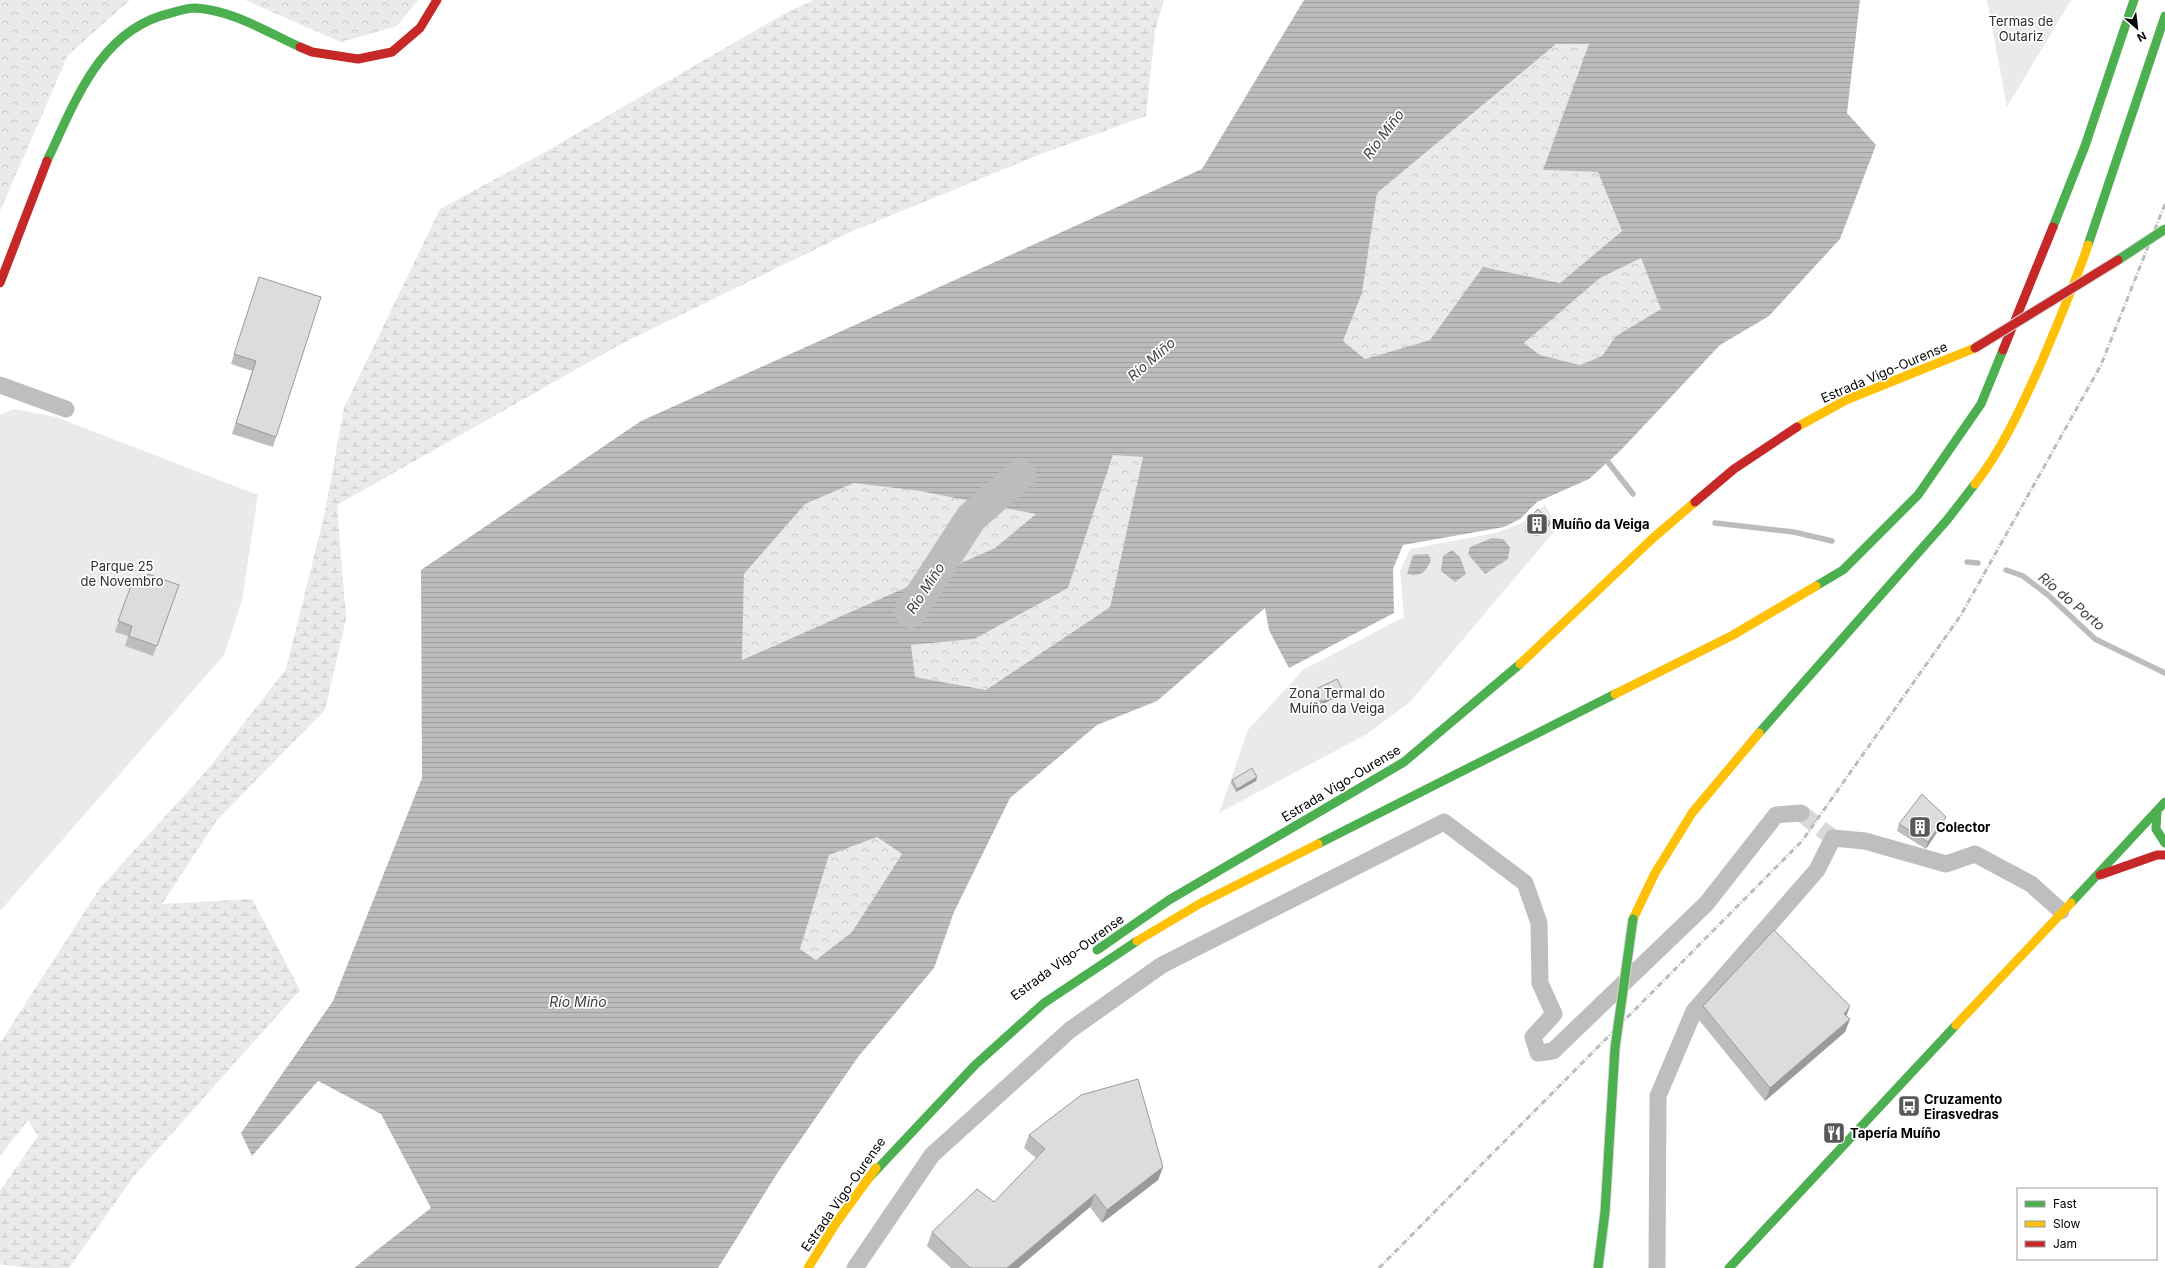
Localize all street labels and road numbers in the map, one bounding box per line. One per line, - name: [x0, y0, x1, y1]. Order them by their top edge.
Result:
- street label: Estrada Vigo-Ourense: [1818, 338, 1950, 406]
- street label: Estrada Vigo-Ourense: [1279, 741, 1403, 825]
- street label: Estrada Vigo-Ourense: [1007, 911, 1127, 1003]
- street label: Estrada Vigo-Ourense: [797, 1134, 889, 1254]

